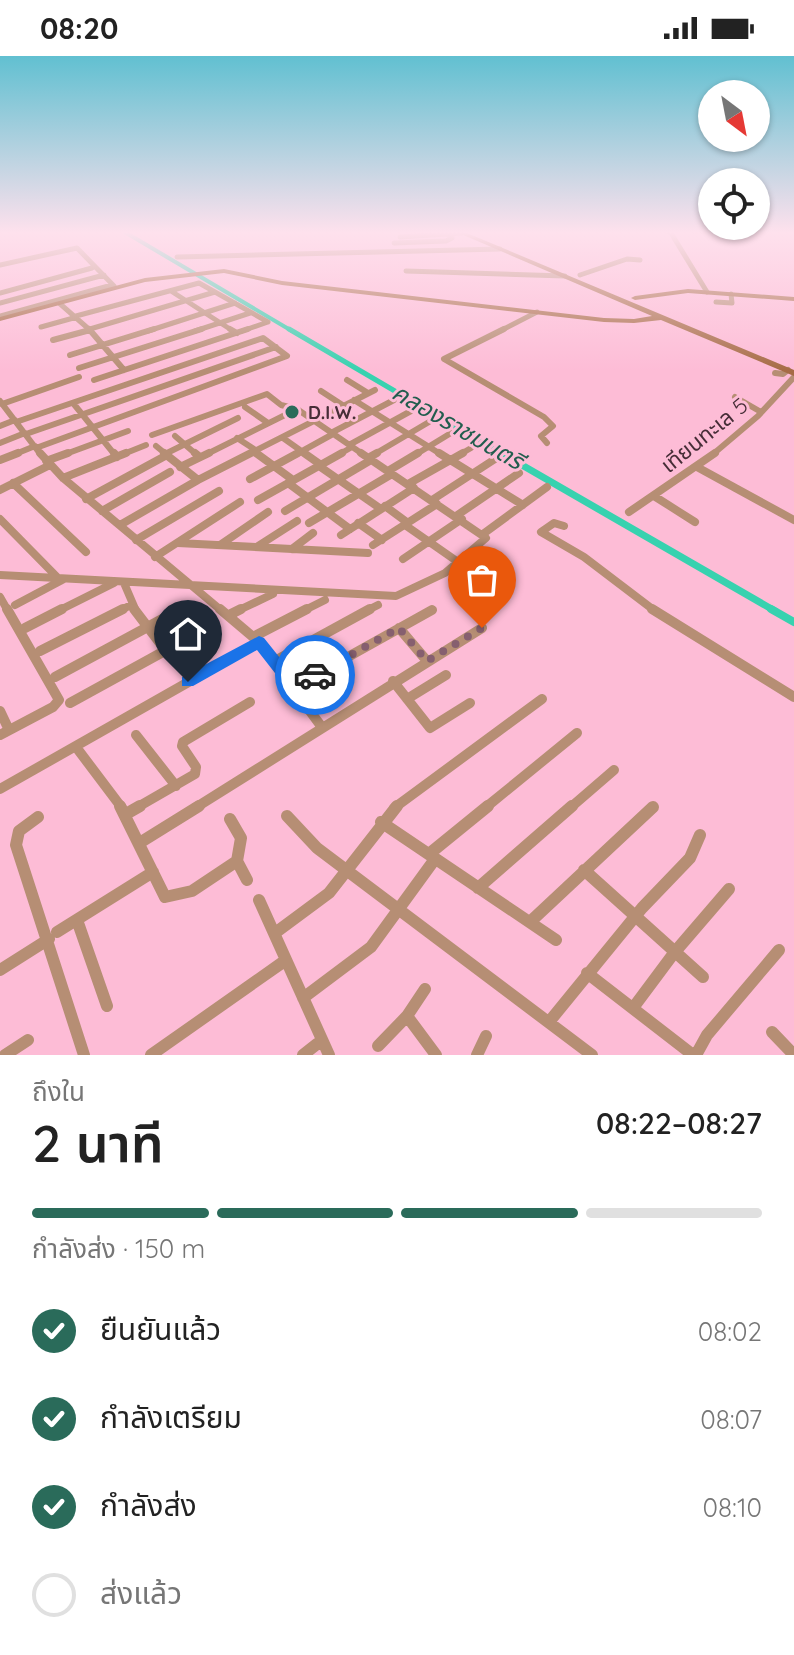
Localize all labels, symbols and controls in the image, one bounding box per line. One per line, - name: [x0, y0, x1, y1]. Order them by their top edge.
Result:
- text: 08:20: [40, 9, 119, 47]
- north arrow: [698, 80, 770, 152]
- map controls: [698, 80, 770, 240]
- button: locate: [698, 168, 770, 240]
- water label: คลองราชมนตรี: [387, 376, 532, 478]
- street label: เทียนทะเล 5: [655, 391, 753, 479]
- place label: D.I.W.: [308, 401, 356, 424]
- marker: D.I.W.: [283, 403, 301, 421]
- pin: [448, 546, 516, 628]
- icon: bag: [460, 558, 504, 602]
- pin: [154, 600, 222, 682]
- icon: home: [166, 612, 210, 656]
- courier: [275, 635, 355, 715]
- icon: car: [293, 653, 337, 697]
- text: ถึงใน: [32, 1075, 85, 1108]
- text: 08:22–08:27: [596, 1104, 762, 1142]
- text: 2 นาที: [32, 1110, 164, 1175]
- text: กำลังส่ง · 150 m: [32, 1232, 205, 1265]
- icon: check: [32, 1309, 76, 1353]
- text: ยืนยันแล้ว: [100, 1310, 221, 1348]
- text: 08:02: [698, 1315, 762, 1348]
- icon: check: [32, 1397, 76, 1441]
- text: กำลังเตรียม: [100, 1398, 242, 1436]
- text: 08:07: [700, 1403, 762, 1436]
- icon: check: [32, 1485, 76, 1529]
- text: กำลังส่ง: [100, 1486, 197, 1524]
- text: 08:10: [703, 1491, 762, 1524]
- text: ส่งแล้ว: [100, 1574, 182, 1612]

